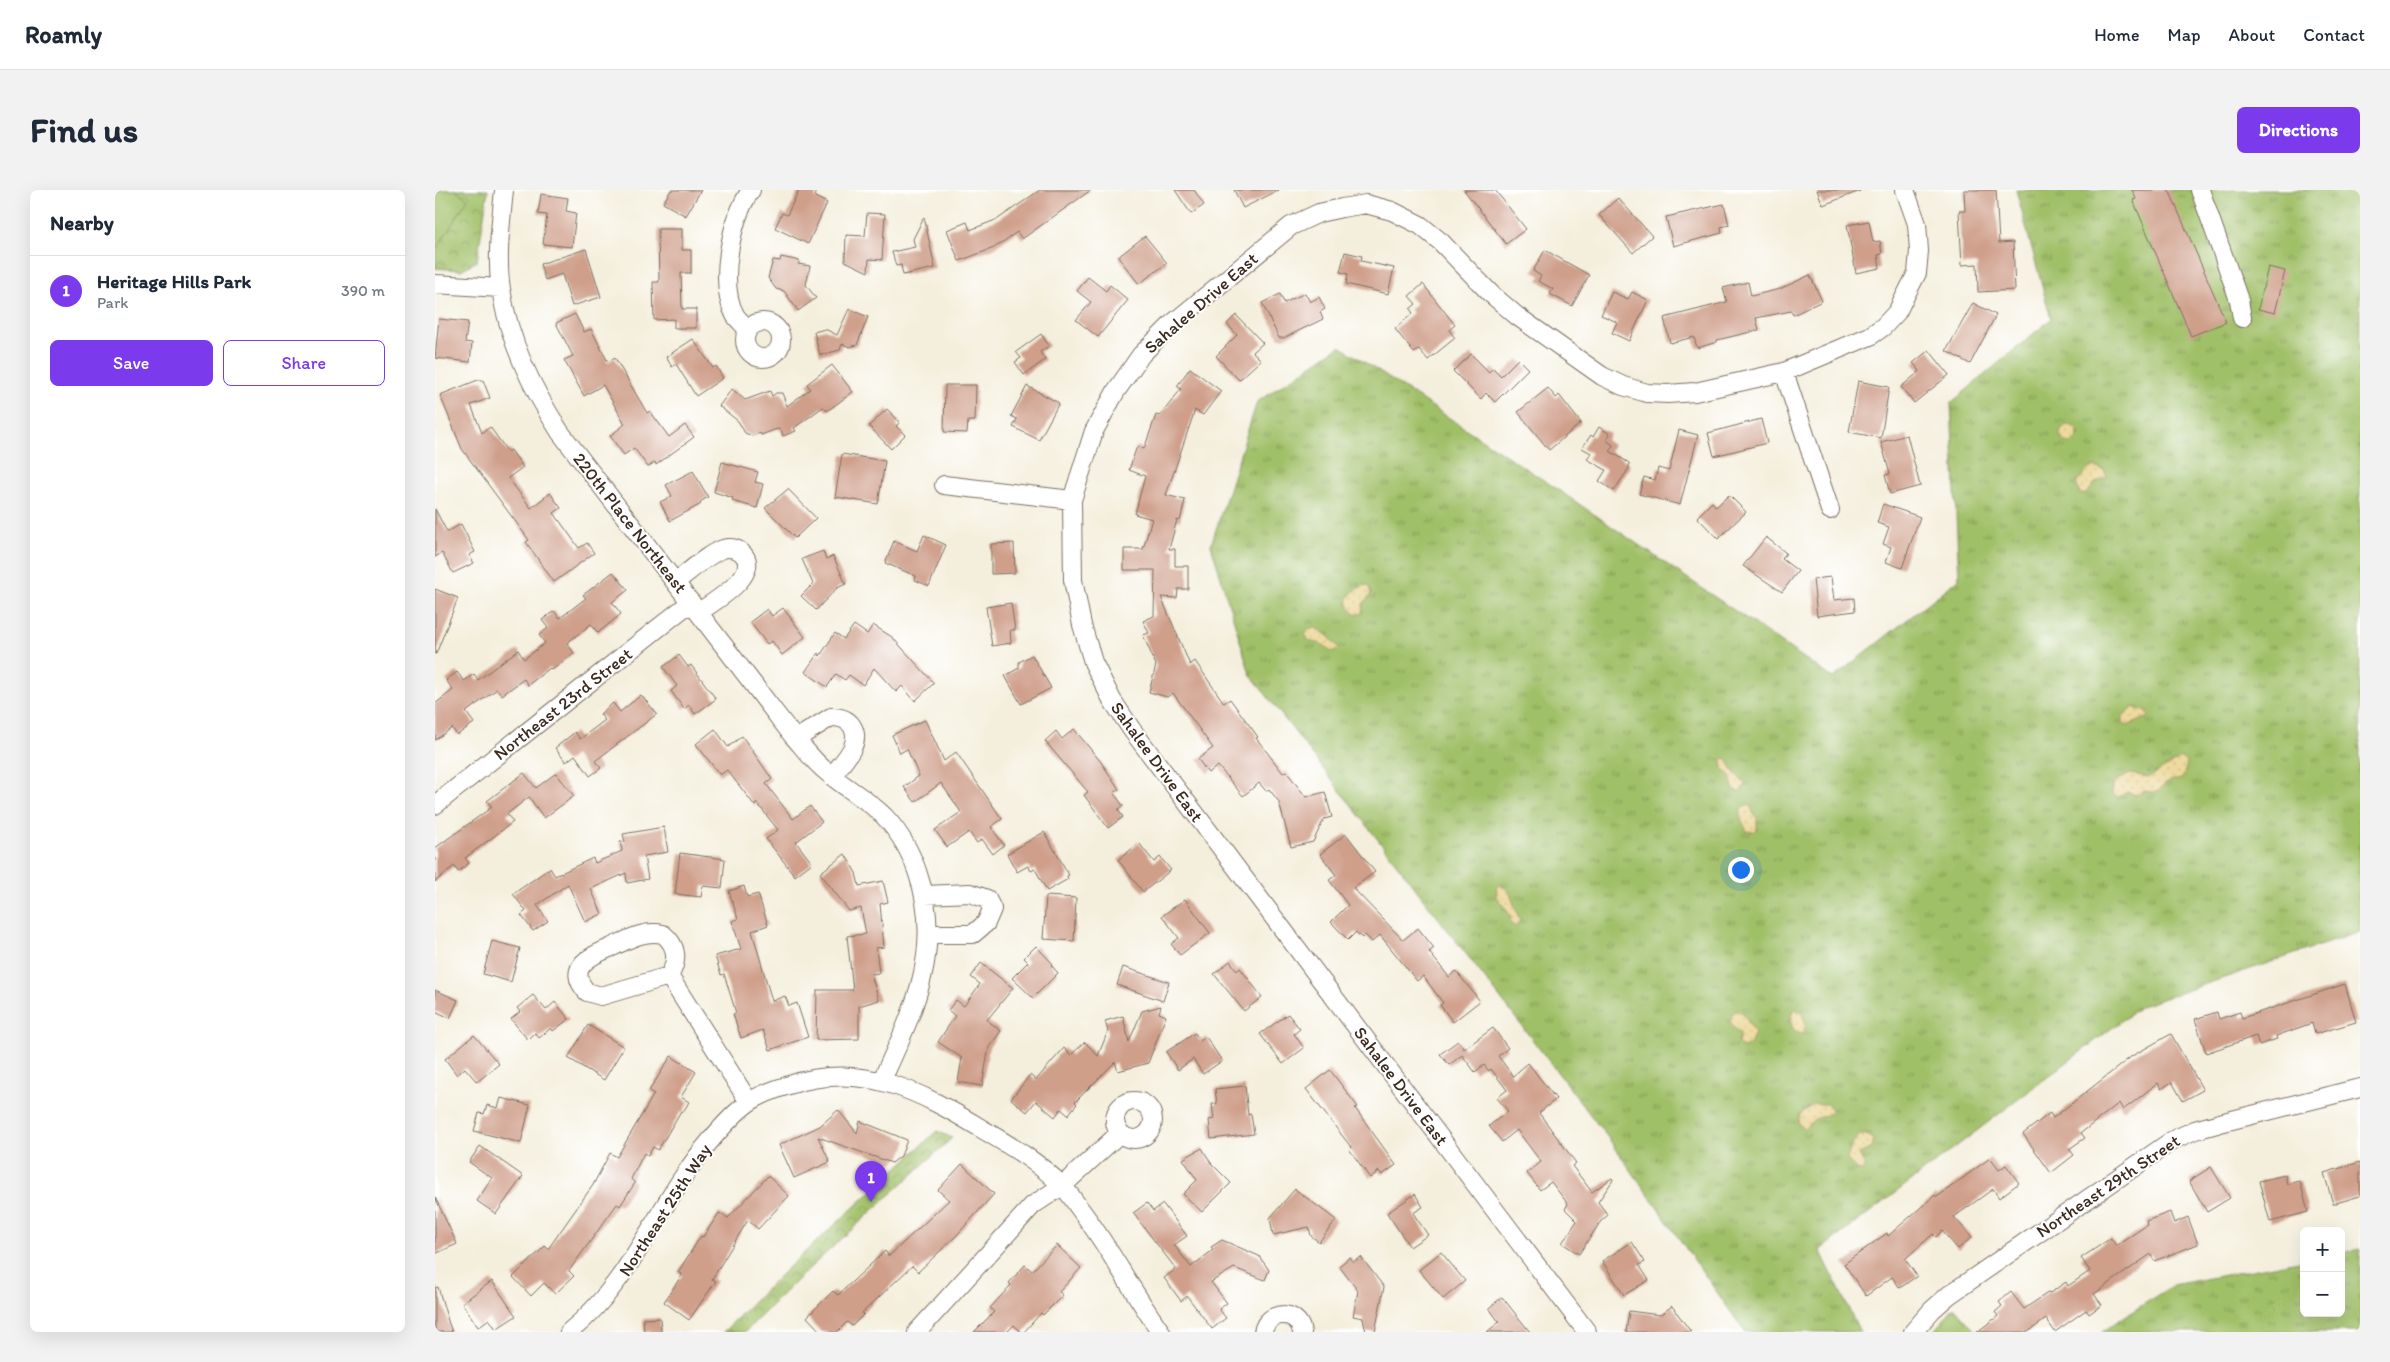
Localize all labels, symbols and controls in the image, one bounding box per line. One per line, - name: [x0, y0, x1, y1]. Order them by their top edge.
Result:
- text: Roamly: [25, 20, 102, 49]
- text: Home: [2094, 24, 2140, 46]
- text: Map: [2168, 24, 2201, 46]
- text: About: [2229, 24, 2275, 46]
- text: Contact: [2303, 24, 2365, 46]
- button: Directions: [2237, 107, 2360, 153]
- text: Find us: [30, 109, 138, 151]
- text: Nearby: [50, 210, 114, 235]
- street label: Sahalee Drive East: [1140, 248, 1262, 358]
- text: Heritage Hills Park: [97, 270, 251, 293]
- text: 1: [62, 281, 70, 300]
- text: 390 m: [341, 281, 385, 300]
- text: Park: [97, 293, 128, 312]
- button: Save: [50, 340, 213, 386]
- button: Share: [223, 340, 385, 386]
- street label: 220th Place Northeast: [568, 448, 692, 598]
- street label: Northeast 23rd Street: [489, 643, 637, 765]
- street label: Sahalee Drive East: [1106, 698, 1208, 827]
- your location: [1728, 857, 1754, 883]
- street label: Sahalee Drive East: [1349, 1022, 1453, 1150]
- street label: Northeast 29th Street: [2032, 1130, 2184, 1242]
- street label: Northeast 25th Way: [614, 1139, 716, 1280]
- pin: 1: [855, 1161, 887, 1202]
- map controls: [2300, 1227, 2345, 1317]
- button: +: [2300, 1227, 2345, 1272]
- button: −: [2300, 1272, 2345, 1317]

